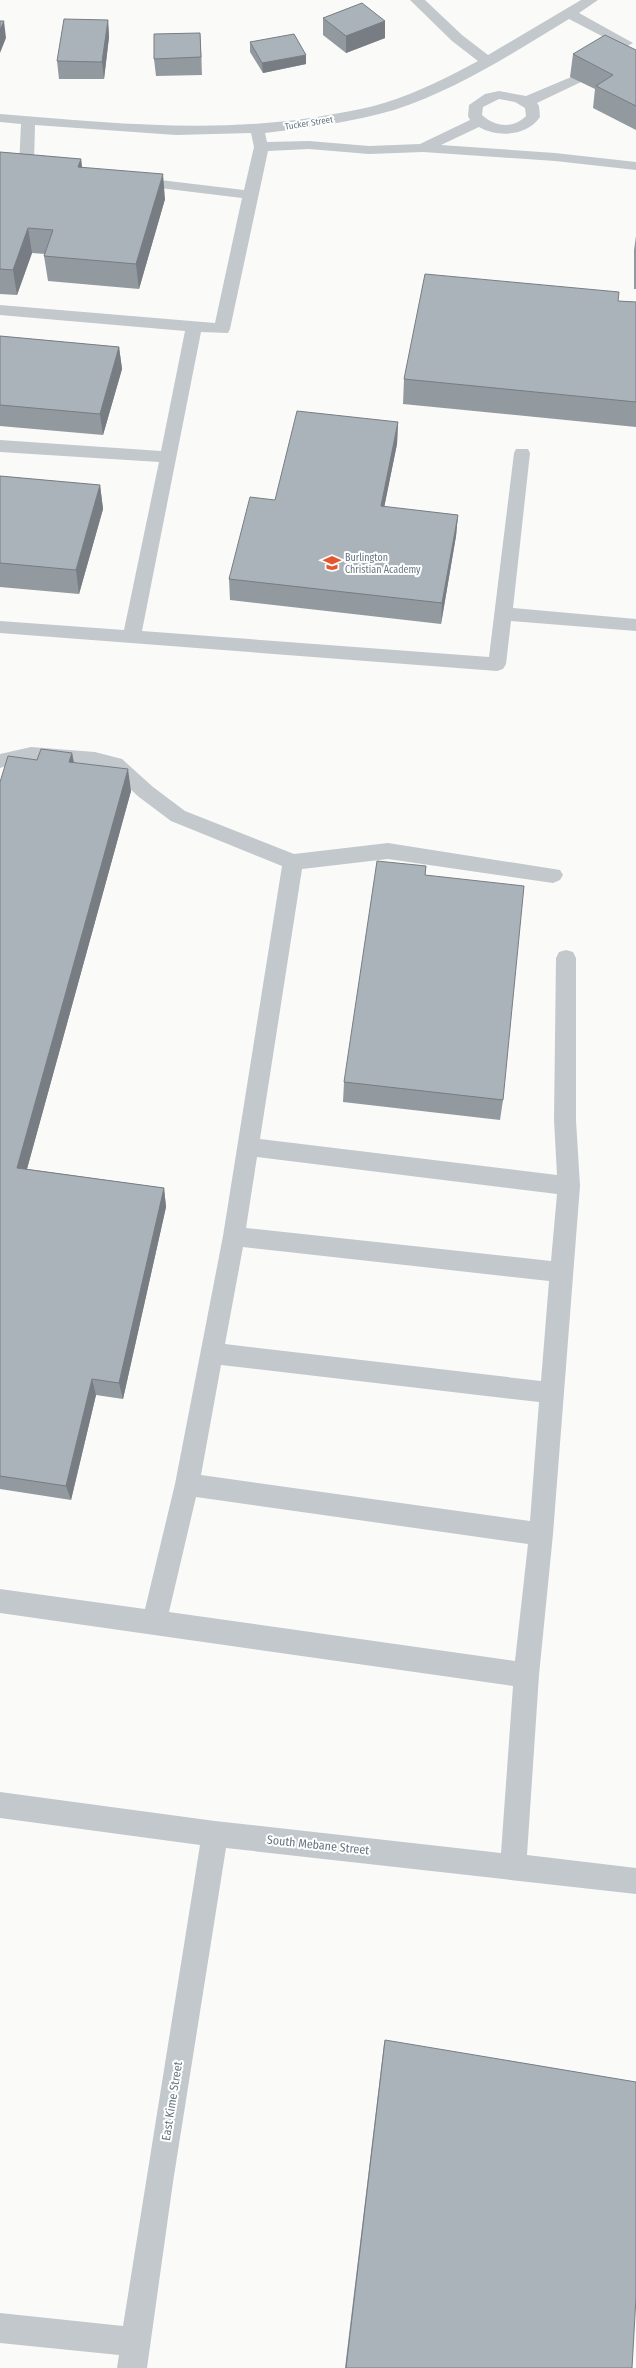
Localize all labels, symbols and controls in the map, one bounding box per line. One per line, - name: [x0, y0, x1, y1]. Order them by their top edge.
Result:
- street label: Tucker Street: [284, 114, 334, 132]
- place label: Burlington Christian Academy: [345, 552, 421, 576]
- school or university icon: Burlington Christian Academy: [322, 553, 342, 573]
- street label: South Mebane Street: [266, 1833, 370, 1857]
- street label: East Kime Street: [159, 2060, 185, 2142]

